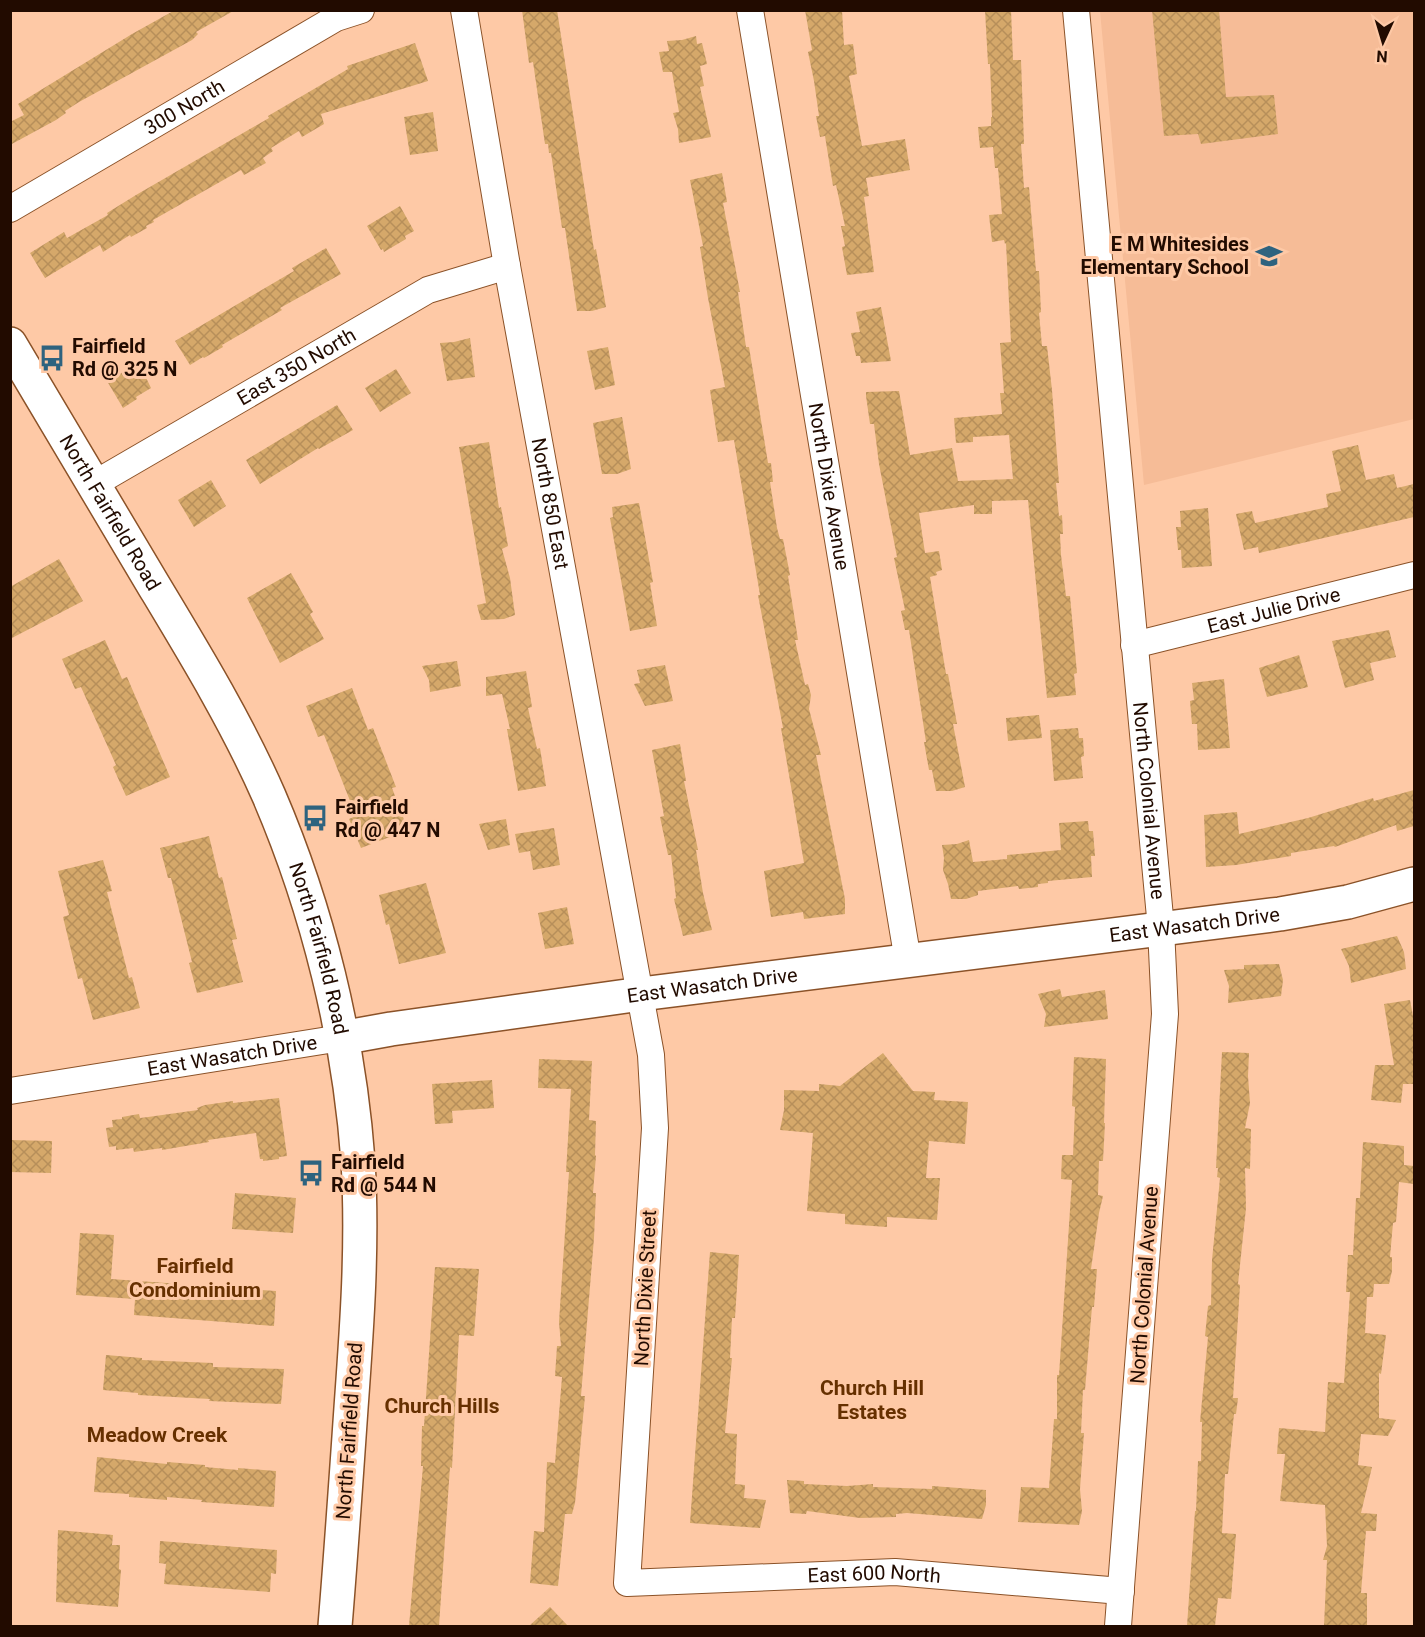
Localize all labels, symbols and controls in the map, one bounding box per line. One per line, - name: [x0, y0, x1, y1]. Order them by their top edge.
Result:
- north arrow: [1353, 12, 1413, 72]
- text: N: [1376, 47, 1388, 66]
- street label: 300 North: [140, 74, 229, 140]
- place label: E M Whitesides Elementary School: [1081, 232, 1249, 279]
- school or university icon: E M Whitesides Elementary School: [1254, 241, 1284, 271]
- street label: East 350 North: [233, 323, 360, 410]
- place label: Fairfield Rd @ 325 N: [72, 334, 177, 381]
- bus stop icon: Fairfield Rd @ 325 N: [37, 343, 67, 373]
- street label: North Dixie Avenue: [803, 401, 855, 572]
- street label: North Fairfield Road: [55, 430, 166, 595]
- street label: North 850 East: [527, 436, 574, 571]
- street label: East Julie Drive: [1205, 582, 1343, 638]
- street label: North Colonial Avenue: [1128, 701, 1170, 900]
- place label: Fairfield Rd @ 447 N: [335, 795, 440, 842]
- bus stop icon: Fairfield Rd @ 447 N: [300, 803, 330, 833]
- street label: North Fairfield Road: [284, 859, 353, 1037]
- street label: East Wasatch Drive: [1108, 902, 1281, 947]
- street label: East Wasatch Drive: [625, 963, 799, 1008]
- street label: East Wasatch Drive: [146, 1030, 319, 1081]
- place label: Fairfield Rd @ 544 N: [331, 1150, 436, 1197]
- bus stop icon: Fairfield Rd @ 544 N: [296, 1158, 326, 1188]
- street label: North Colonial Avenue: [1125, 1185, 1163, 1385]
- street label: North Dixie Street: [629, 1209, 661, 1367]
- district label: Fairfield Condominium: [129, 1254, 261, 1302]
- street label: North Fairfield Road: [331, 1342, 367, 1520]
- district label: Church Hill Estates: [820, 1376, 924, 1424]
- district label: Church Hills: [385, 1394, 500, 1418]
- district label: Meadow Creek: [87, 1423, 228, 1447]
- street label: East 600 North: [807, 1560, 942, 1588]

